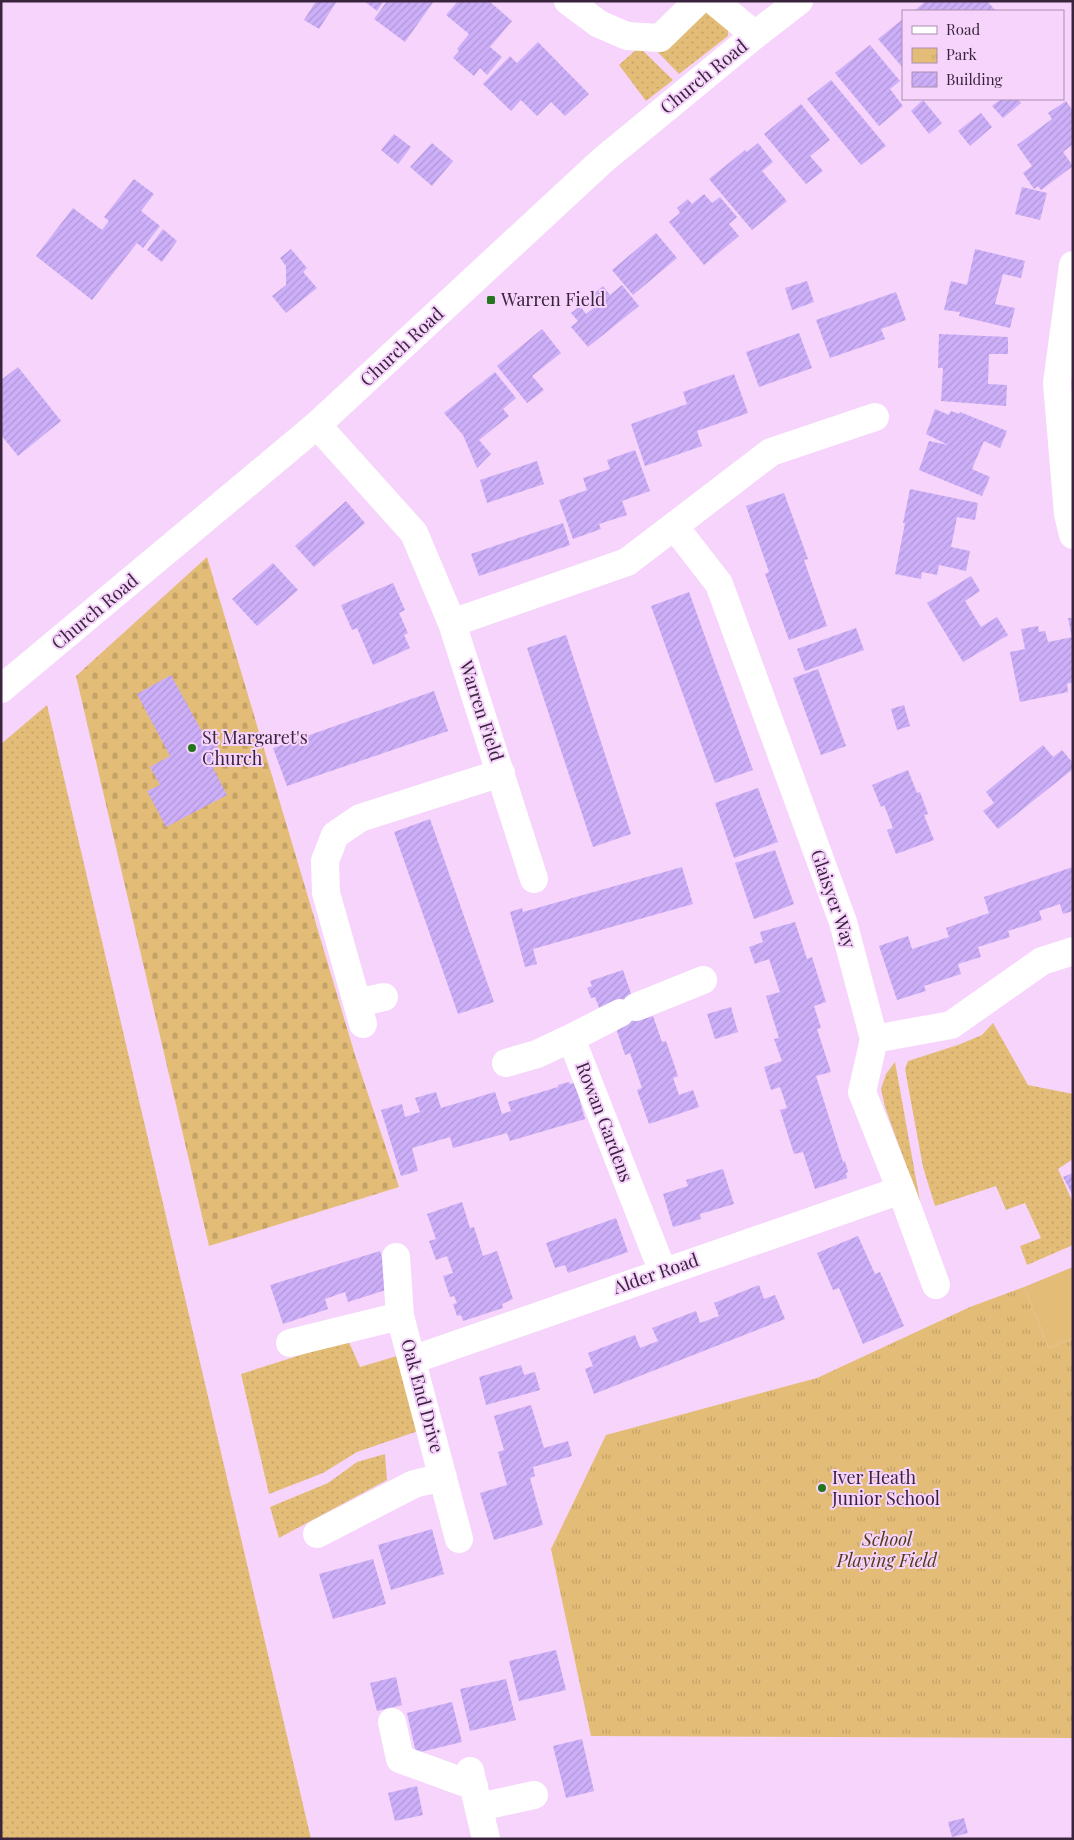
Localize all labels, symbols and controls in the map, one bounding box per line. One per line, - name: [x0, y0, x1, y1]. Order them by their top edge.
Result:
- legend: [902, 10, 1064, 100]
- text: Road: [946, 19, 980, 39]
- street label: Church Road: [655, 33, 752, 119]
- text: Park: [946, 44, 978, 64]
- text: Building: [946, 69, 1003, 89]
- place label: Warren Field: [500, 287, 606, 311]
- marker: Warren Field: [485, 294, 497, 306]
- street label: Church Road: [354, 301, 449, 391]
- street label: Church Road: [46, 568, 143, 654]
- street label: Warren Field: [454, 656, 510, 765]
- place label: St Margaret's Church: [202, 725, 308, 770]
- marker: St Margaret's Church: [186, 742, 198, 754]
- street label: Glaisyer Way: [806, 846, 862, 951]
- street label: Rowan Gardens: [571, 1058, 639, 1185]
- street label: Alder Road: [609, 1247, 702, 1299]
- street label: Oak End Drive: [396, 1336, 450, 1455]
- place label: Iver Heath Junior School: [831, 1465, 940, 1510]
- marker: Iver Heath Junior School: [816, 1482, 828, 1494]
- park label: School Playing Field: [836, 1527, 938, 1572]

